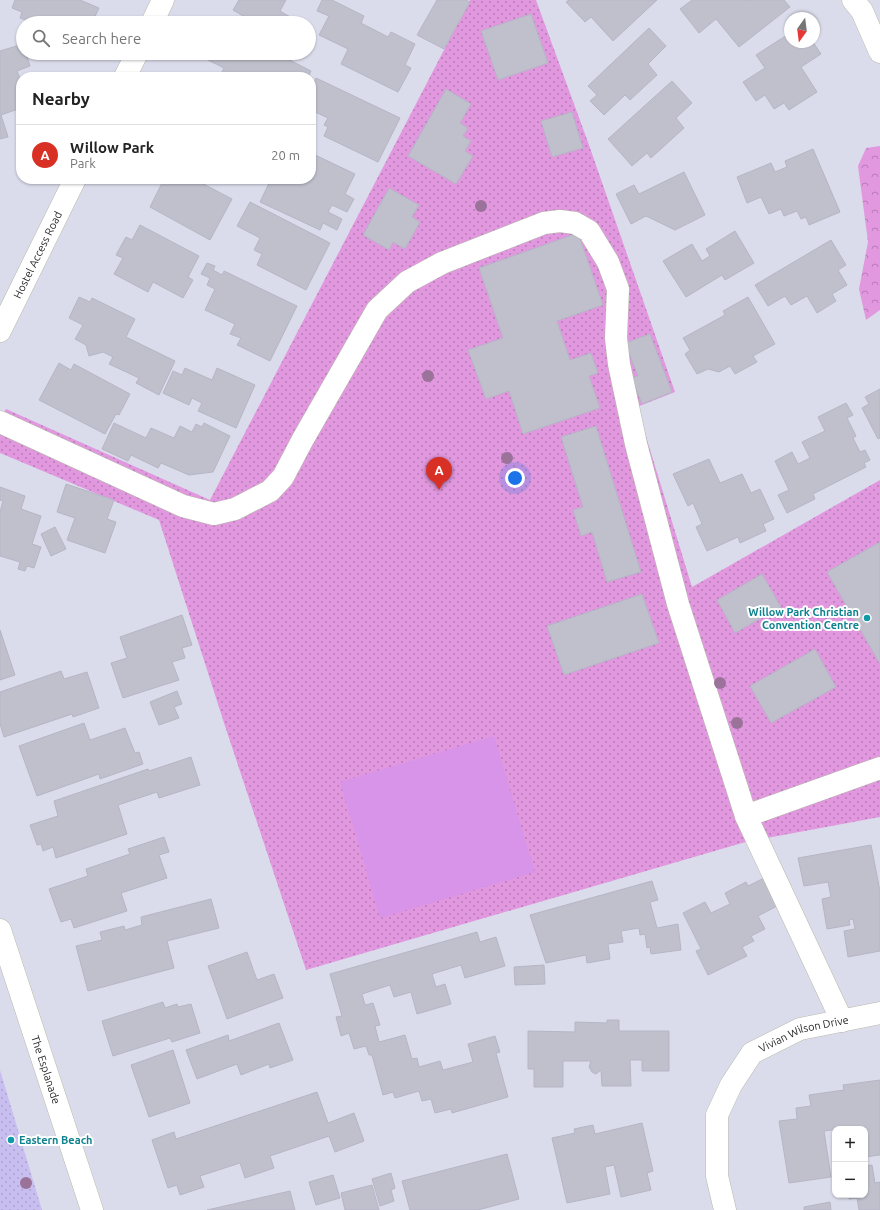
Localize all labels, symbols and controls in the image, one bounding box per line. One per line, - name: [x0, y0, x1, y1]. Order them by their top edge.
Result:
- north arrow: [784, 12, 820, 48]
- search box: [16, 16, 316, 60]
- icon: search: [30, 27, 52, 49]
- text: Search here: [62, 30, 141, 47]
- text: Nearby: [32, 89, 90, 108]
- text: Willow Park: [70, 139, 154, 156]
- text: A: [40, 148, 50, 162]
- text: 20 m: [271, 148, 300, 162]
- text: Park: [70, 156, 96, 170]
- street label: Hostel Access Road: [11, 209, 64, 300]
- pin: A: [426, 457, 452, 490]
- your location: [505, 468, 525, 488]
- place label: Willow Park Christian Convention Centre: [748, 606, 859, 631]
- marker: Willow Park Christian Convention Centre: [862, 613, 872, 623]
- street label: Vivian Wilson Drive: [757, 1013, 850, 1055]
- street label: The Esplanade: [29, 1034, 63, 1105]
- map controls: [832, 1126, 868, 1198]
- button: +: [832, 1126, 868, 1162]
- place label: Eastern Beach: [19, 1134, 93, 1146]
- marker: Eastern Beach: [6, 1135, 16, 1145]
- button: −: [832, 1162, 868, 1198]

